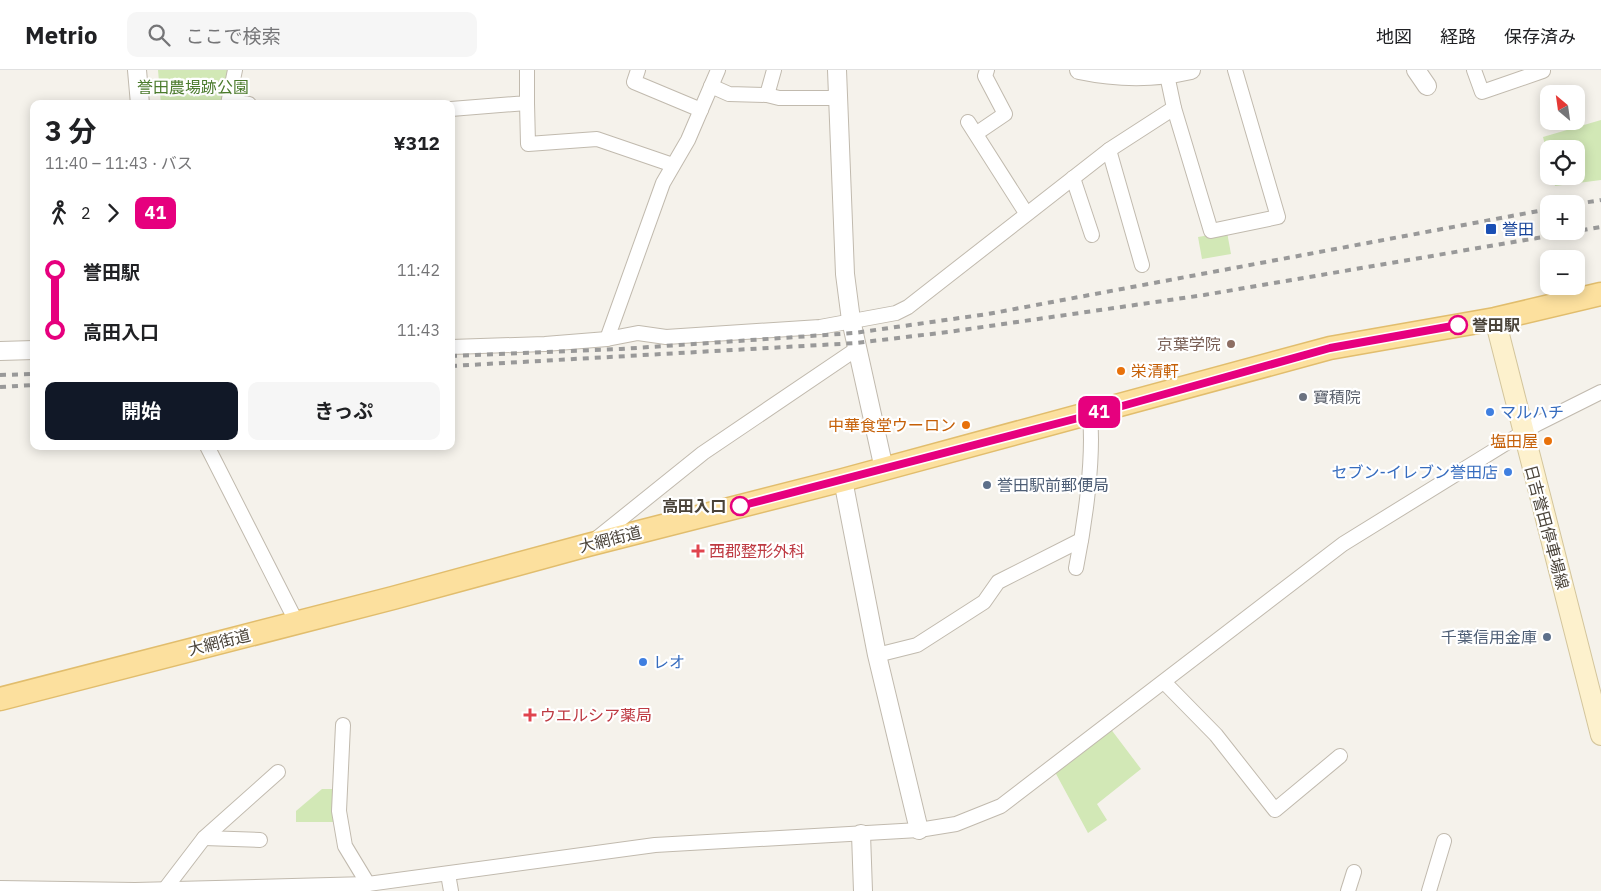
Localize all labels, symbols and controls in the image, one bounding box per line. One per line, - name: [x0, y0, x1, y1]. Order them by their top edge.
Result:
- search box: [127, 12, 477, 57]
- text: Metrio: [25, 19, 97, 51]
- icon: search: [145, 21, 173, 49]
- text: ここで検索: [185, 24, 280, 48]
- text: 地図: [1376, 25, 1412, 48]
- text: 経路: [1440, 25, 1476, 48]
- text: 保存済み: [1504, 25, 1576, 48]
- park label: 誉田農場跡公園: [137, 77, 249, 97]
- north arrow: [1540, 85, 1585, 130]
- map controls: [1540, 85, 1585, 295]
- text: 3 分: [45, 112, 96, 149]
- text: ¥312: [393, 131, 440, 155]
- button: locate: [1540, 140, 1585, 185]
- text: 11:40 – 11:43 · バス: [45, 153, 193, 173]
- button: +: [1540, 195, 1585, 240]
- icon: walk: [45, 199, 73, 227]
- icon: forward: [99, 199, 127, 227]
- text: 41: [145, 201, 166, 224]
- text: 2: [81, 203, 91, 223]
- place label: 誉田: [1502, 219, 1534, 239]
- marker: 誉田: [1484, 222, 1498, 236]
- button: −: [1540, 250, 1585, 295]
- text: 誉田駅: [83, 260, 140, 284]
- text: 11:42: [397, 260, 440, 280]
- marker: 誉田駅: [1448, 315, 1468, 335]
- place label: 誉田駅: [1472, 315, 1520, 335]
- text: 高田入口: [83, 320, 159, 344]
- text: 11:43: [397, 320, 440, 340]
- place label: 京葉学院: [1157, 334, 1221, 354]
- marker: 京葉学院: [1225, 338, 1237, 350]
- place label: 栄清軒: [1131, 361, 1179, 381]
- marker: 栄清軒: [1115, 365, 1127, 377]
- button: 開始: [45, 382, 238, 440]
- button: きっぷ: [248, 382, 440, 440]
- place label: 寶積院: [1313, 387, 1361, 407]
- marker: 寶積院: [1297, 391, 1309, 403]
- line badge: 41: [1076, 396, 1122, 428]
- text: 41: [1088, 400, 1110, 423]
- place label: マルハチ: [1500, 402, 1564, 422]
- marker: マルハチ: [1484, 406, 1496, 418]
- place label: 中華食堂ウーロン: [828, 415, 956, 435]
- marker: 中華食堂ウーロン: [960, 419, 972, 431]
- place label: 塩田屋: [1490, 431, 1538, 451]
- marker: 塩田屋: [1542, 435, 1554, 447]
- place label: セブン-イレブン誉田店: [1332, 462, 1498, 482]
- street label: 日吉誉田停車場線: [1521, 463, 1573, 591]
- marker: セブン-イレブン誉田店: [1502, 466, 1514, 478]
- place label: 誉田駅前郵便局: [997, 475, 1109, 495]
- marker: 誉田駅前郵便局: [981, 479, 993, 491]
- place label: 高田入口: [662, 496, 726, 516]
- marker: 高田入口: [730, 496, 750, 516]
- street label: 大網街道: [577, 522, 643, 556]
- place label: 西郡整形外科: [709, 541, 805, 561]
- marker: 西郡整形外科: [691, 544, 705, 558]
- street label: 大網街道: [186, 625, 252, 659]
- place label: 千葉信用金庫: [1441, 627, 1537, 647]
- marker: 千葉信用金庫: [1541, 631, 1553, 643]
- place label: レオ: [653, 652, 685, 672]
- marker: レオ: [637, 656, 649, 668]
- place label: ウエルシア薬局: [540, 705, 652, 725]
- marker: ウエルシア薬局: [524, 709, 536, 721]

